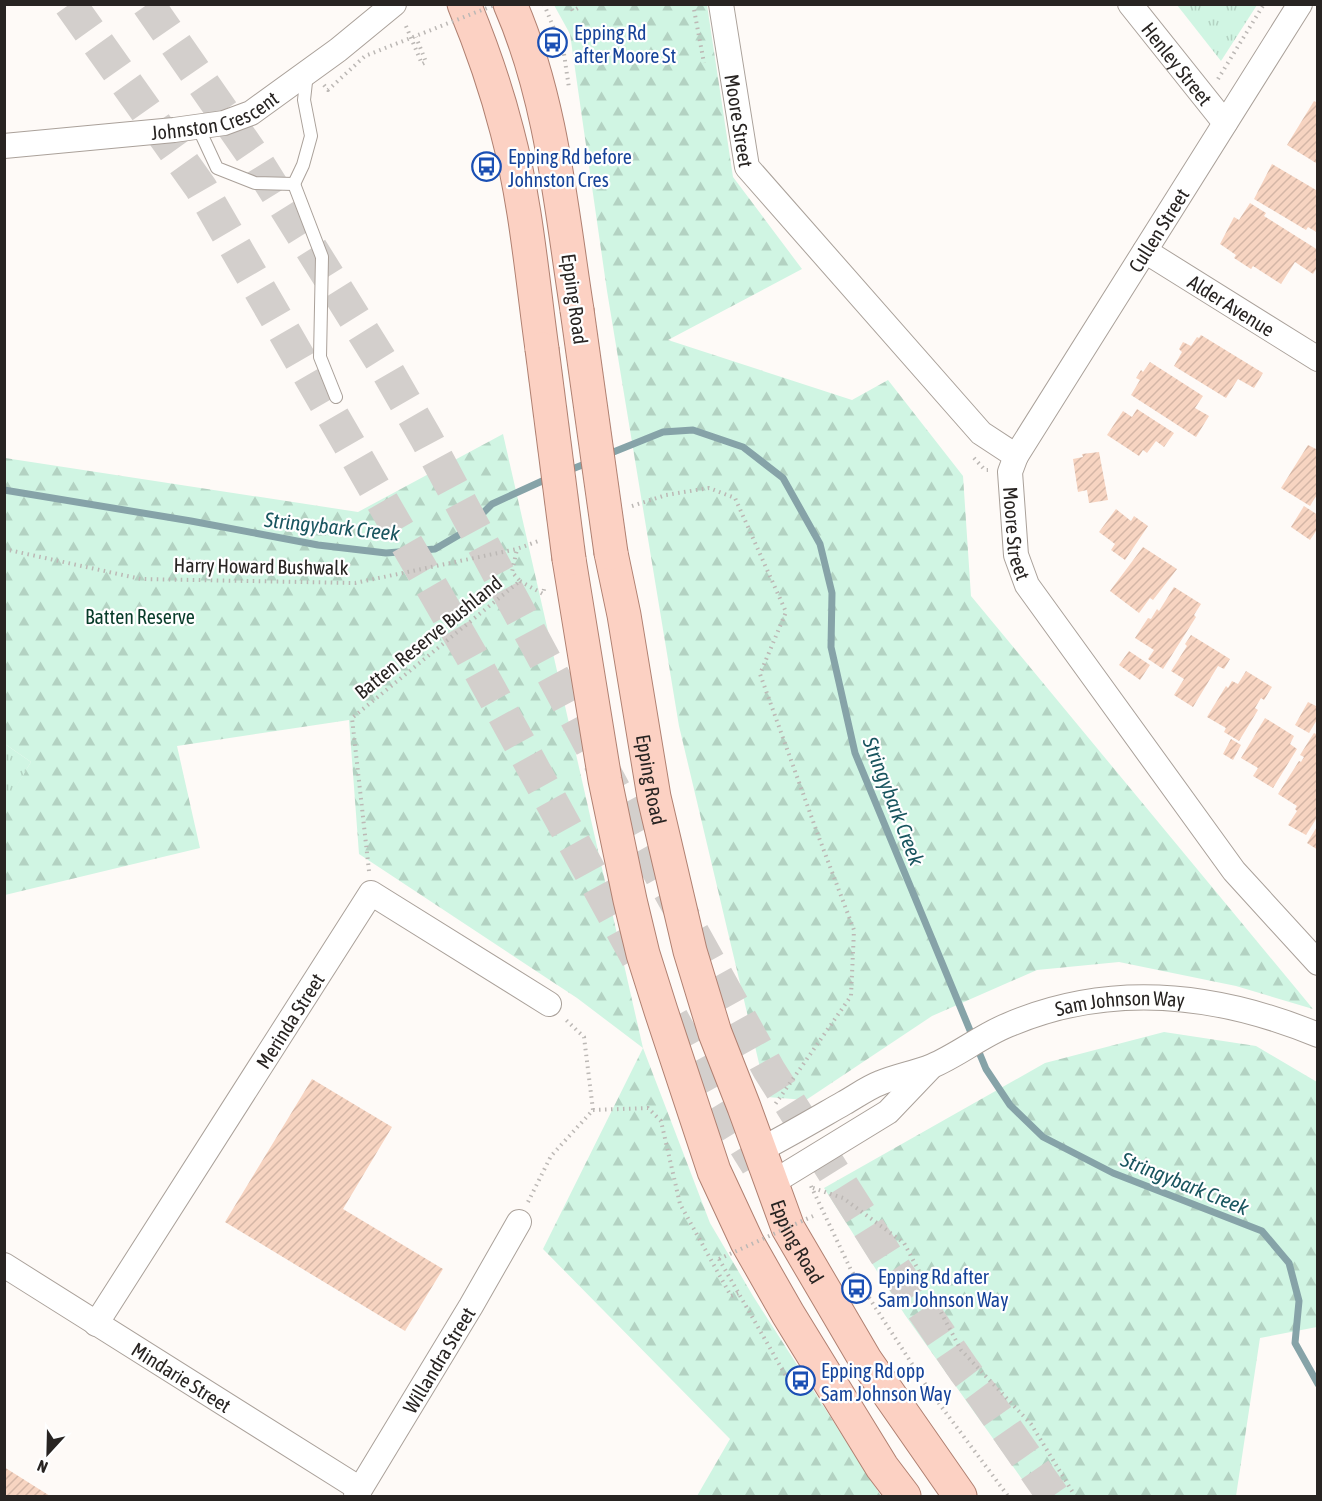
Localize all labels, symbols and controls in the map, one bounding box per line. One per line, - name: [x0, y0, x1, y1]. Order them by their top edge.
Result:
- street label: Henley Street: [1137, 17, 1218, 110]
- place label: Epping Rd after Moore St: [574, 21, 676, 67]
- bus stop icon: Epping Rd after Moore St: [537, 27, 569, 59]
- street label: Moore Street: [721, 72, 758, 169]
- street label: Johnston Crescent: [150, 86, 283, 144]
- place label: Epping Rd before Johnston Cres: [508, 145, 632, 191]
- bus stop icon: Epping Rd before Johnston Cres: [471, 151, 503, 183]
- street label: Cullen Street: [1123, 184, 1193, 276]
- street label: Epping Road: [557, 252, 593, 346]
- street label: Alder Avenue: [1184, 269, 1279, 341]
- street label: Moore Street: [1000, 486, 1036, 583]
- water label: Stringybark Creek: [262, 507, 401, 545]
- street label: Harry Howard Bushwalk: [173, 553, 349, 579]
- street label: Batten Reserve Bushland: [350, 571, 506, 703]
- park label: Batten Reserve: [85, 605, 195, 628]
- street label: Epping Road: [632, 732, 672, 827]
- water label: Stringybark Creek: [858, 732, 930, 869]
- street label: Merinda Street: [251, 969, 329, 1072]
- street label: Sam Johnson Way: [1053, 986, 1186, 1020]
- water label: Stringybark Creek: [1117, 1146, 1253, 1220]
- street label: Epping Road: [767, 1196, 829, 1287]
- place label: Epping Rd after Sam Johnson Way: [878, 1265, 1008, 1311]
- bus stop icon: Epping Rd after Sam Johnson Way: [841, 1272, 873, 1304]
- street label: Willandra Street: [397, 1303, 479, 1417]
- street label: Mindarie Street: [128, 1337, 236, 1417]
- place label: Epping Rd opp Sam Johnson Way: [821, 1359, 951, 1405]
- bus stop icon: Epping Rd opp Sam Johnson Way: [784, 1365, 816, 1397]
- north arrow: [18, 1423, 78, 1483]
- text: N: [35, 1457, 50, 1477]

